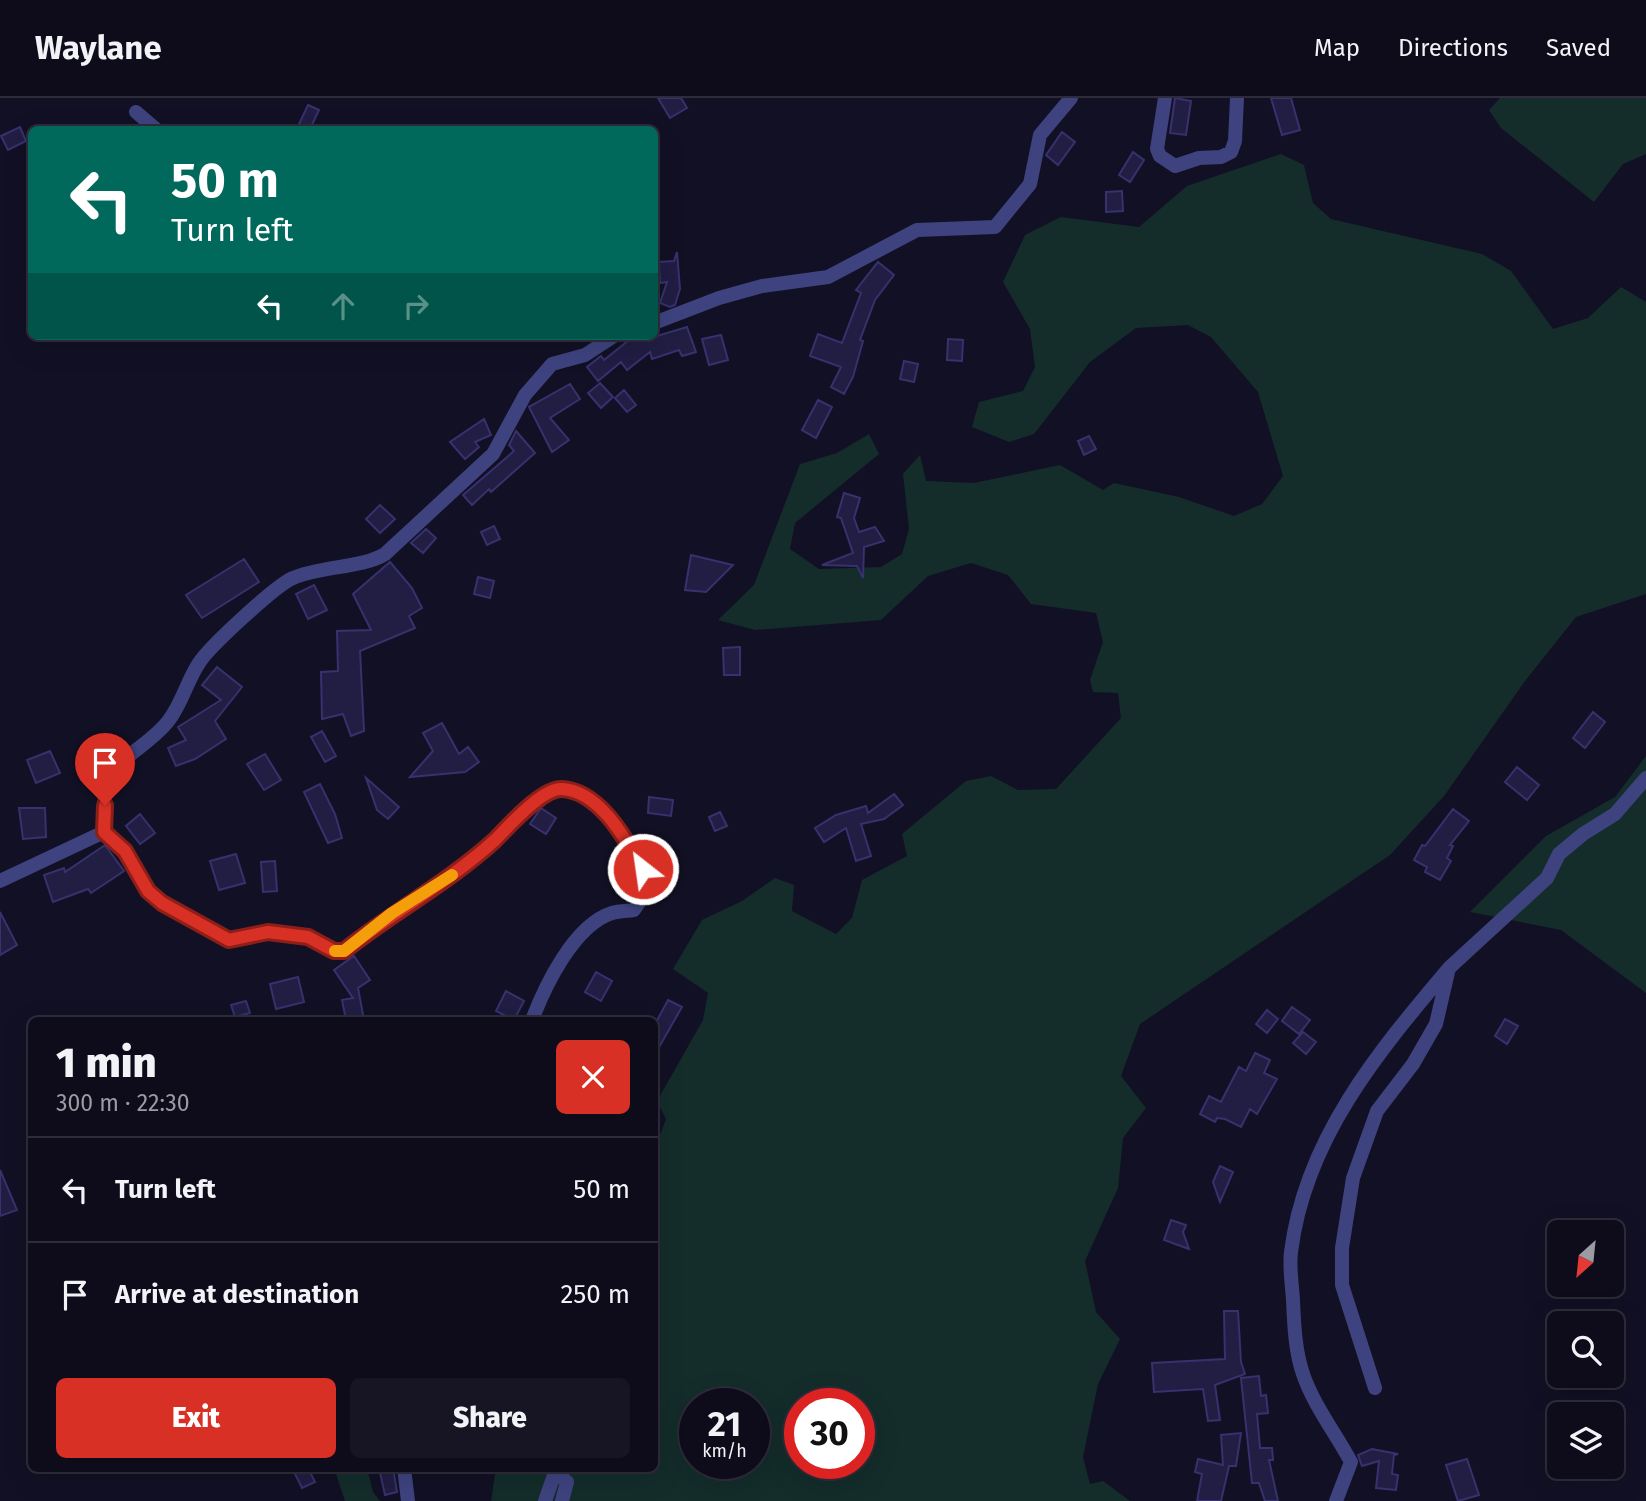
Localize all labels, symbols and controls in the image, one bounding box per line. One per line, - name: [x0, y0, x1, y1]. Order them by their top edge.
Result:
- text: Waylane: [35, 28, 162, 68]
- text: Map: [1314, 34, 1360, 62]
- text: Directions: [1398, 34, 1508, 62]
- text: Saved: [1546, 34, 1611, 62]
- text: 50 m: [171, 151, 279, 210]
- icon: left: [56, 154, 147, 245]
- text: Turn left: [171, 211, 293, 249]
- icon: left: [251, 287, 289, 325]
- icon: ahead: [324, 287, 362, 325]
- icon: right: [397, 287, 435, 325]
- pin: [75, 733, 135, 805]
- icon: arrive: [86, 744, 124, 782]
- position arrow: [606, 832, 680, 906]
- text: 1 min: [56, 1038, 157, 1088]
- button: close: [556, 1040, 630, 1114]
- text: 300 m · 22:30: [56, 1089, 189, 1117]
- icon: left: [56, 1171, 94, 1209]
- text: Turn left: [115, 1174, 216, 1205]
- text: 50 m: [573, 1174, 630, 1205]
- north arrow: [1547, 1220, 1624, 1297]
- map controls: [1547, 1220, 1624, 1479]
- icon: arrive: [56, 1276, 94, 1314]
- text: Arrive at destination: [115, 1279, 359, 1310]
- text: 250 m: [560, 1279, 630, 1310]
- button: search: [1547, 1311, 1624, 1388]
- button: Exit: [56, 1378, 336, 1458]
- button: Share: [350, 1378, 630, 1458]
- speed limit sign: 30: [784, 1388, 875, 1479]
- button: layers: [1547, 1402, 1624, 1479]
- text: 21: [708, 1403, 741, 1445]
- text: km/h: [702, 1440, 747, 1462]

